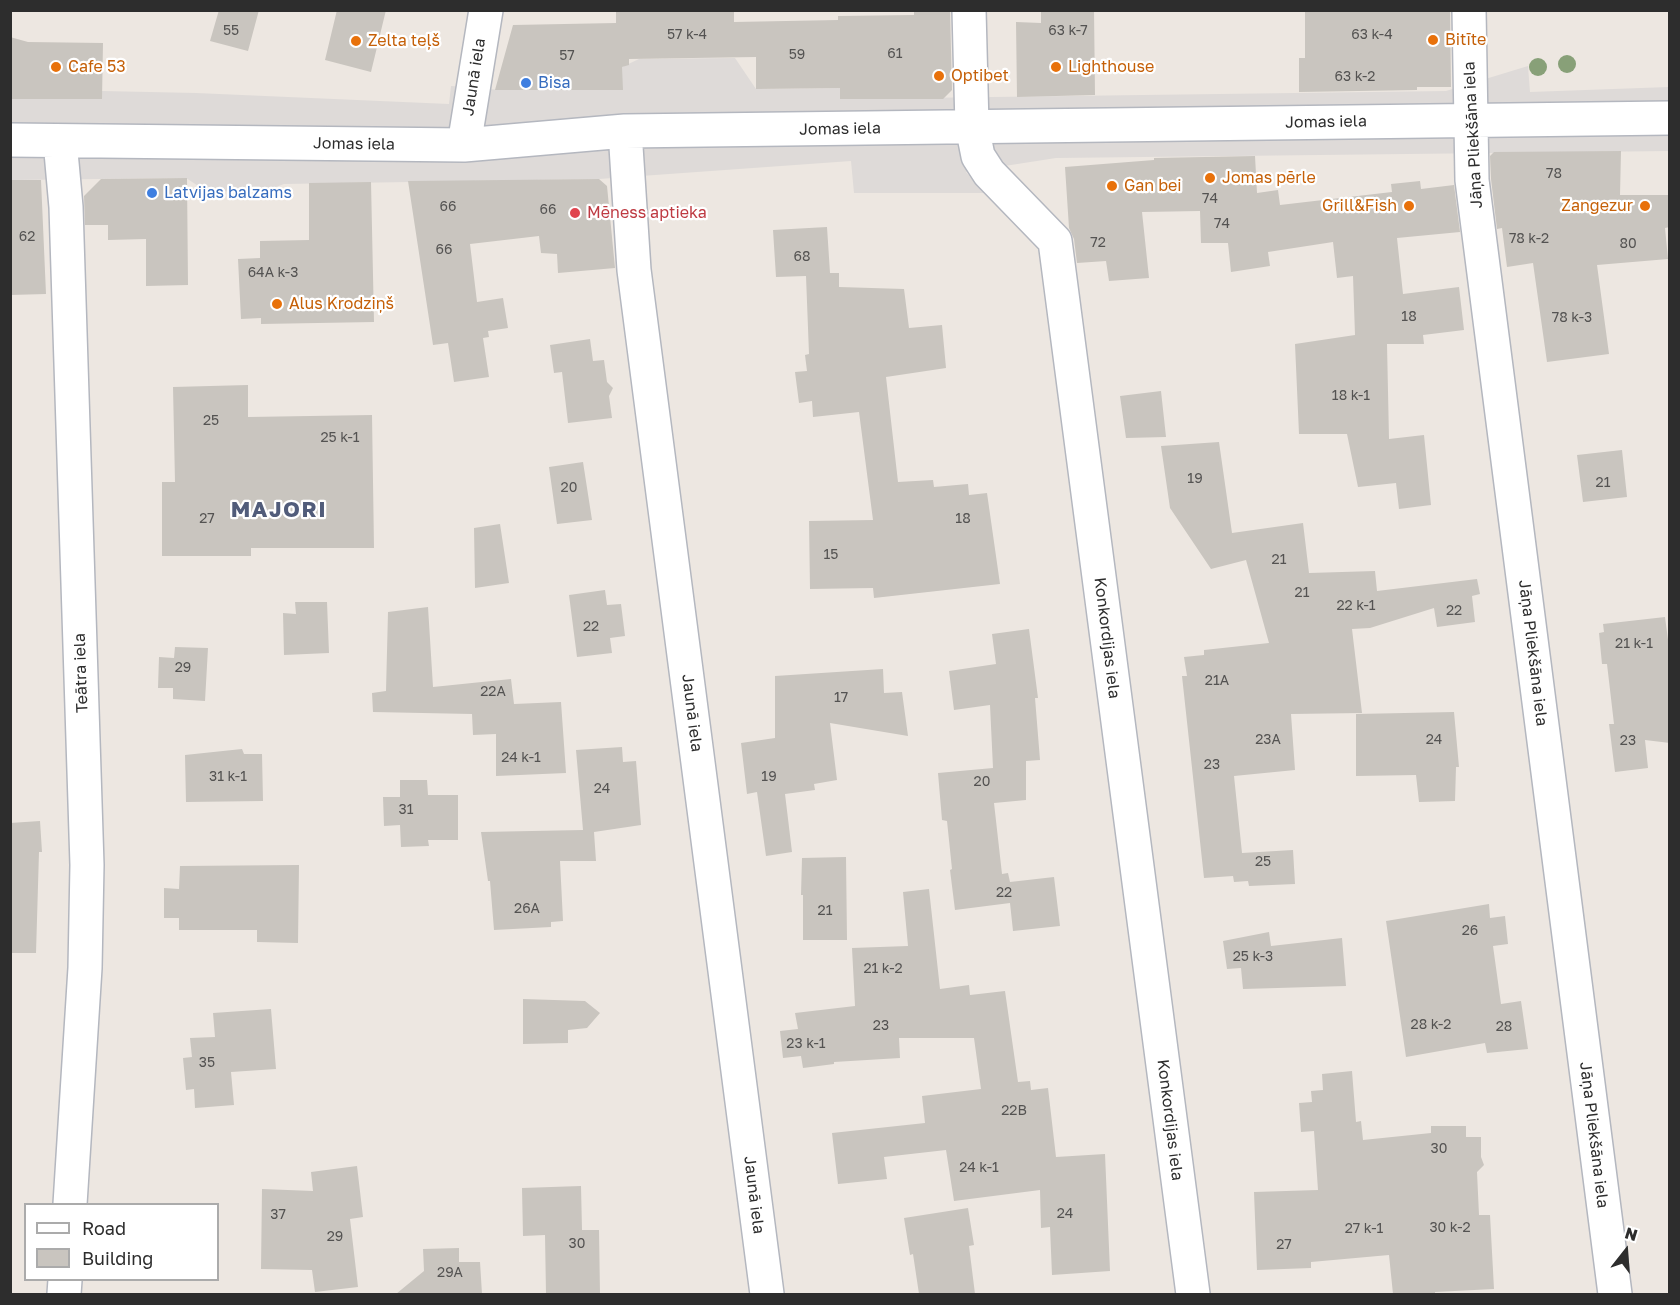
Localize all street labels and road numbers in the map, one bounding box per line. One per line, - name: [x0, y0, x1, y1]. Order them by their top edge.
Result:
- street label: Jaunā iela: [458, 37, 490, 117]
- street label: Jāņa Pliekšāna iela: [1460, 61, 1486, 209]
- street label: Jomas iela: [1285, 112, 1367, 132]
- street label: Jomas iela: [799, 119, 881, 139]
- street label: Jomas iela: [313, 134, 395, 154]
- street label: Konkordijas iela: [1090, 576, 1124, 700]
- street label: Jāņa Pliekšāna iela: [1515, 579, 1551, 727]
- street label: Teātra iela: [70, 633, 92, 713]
- street label: Jaunā iela: [678, 673, 706, 753]
- street label: Konkordijas iela: [1153, 1058, 1187, 1182]
- street label: Jāņa Pliekšāna iela: [1576, 1061, 1612, 1209]
- street label: Jaunā iela: [740, 1155, 768, 1235]

